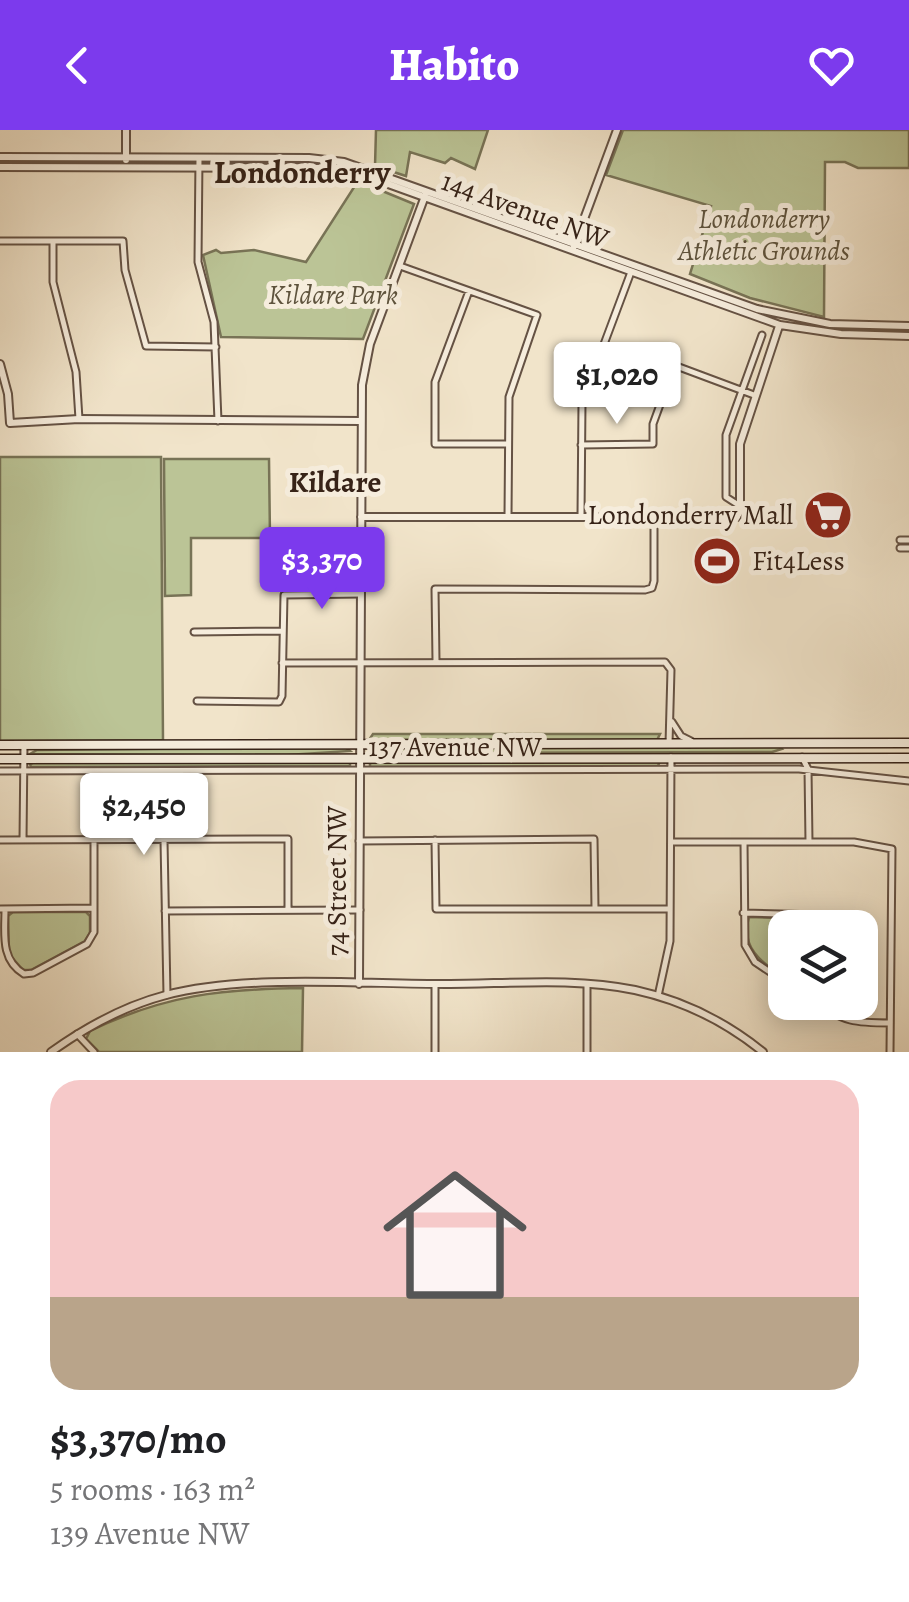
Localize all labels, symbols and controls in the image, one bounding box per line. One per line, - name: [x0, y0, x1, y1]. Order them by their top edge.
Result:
- text: Habito: [389, 34, 520, 96]
- icon: back: [50, 38, 105, 93]
- icon: heart: [804, 38, 859, 93]
- district label: Londonderry: [214, 150, 391, 194]
- street label: 144 Avenue NW: [436, 162, 615, 258]
- park label: Londonderry Athletic Grounds: [676, 200, 850, 270]
- park label: Kildare Park: [268, 276, 398, 314]
- pin: $1,020: [536, 342, 698, 427]
- text: $1,020: [576, 352, 658, 396]
- district label: Kildare: [289, 462, 381, 502]
- supermarket icon: Londonderry Mall: [802, 489, 854, 541]
- place label: Londonderry Mall: [588, 496, 793, 534]
- pin: $3,370: [241, 527, 403, 612]
- sports icon: Fit4Less: [691, 535, 743, 587]
- text: $3,370: [282, 537, 362, 581]
- place label: Fit4Less: [752, 542, 845, 580]
- street label: 137 Avenue NW: [368, 728, 543, 766]
- pin: $2,450: [63, 773, 225, 858]
- text: $2,450: [102, 783, 186, 827]
- street label: 74 Street NW: [318, 805, 356, 956]
- map controls: [768, 910, 878, 1020]
- button: layers: [768, 910, 878, 1020]
- icon: home: [365, 1145, 545, 1325]
- text: $3,370/mo: [50, 1410, 227, 1467]
- text: 5 rooms · 163 m²: [50, 1467, 255, 1511]
- text: 139 Avenue NW: [50, 1511, 250, 1555]

